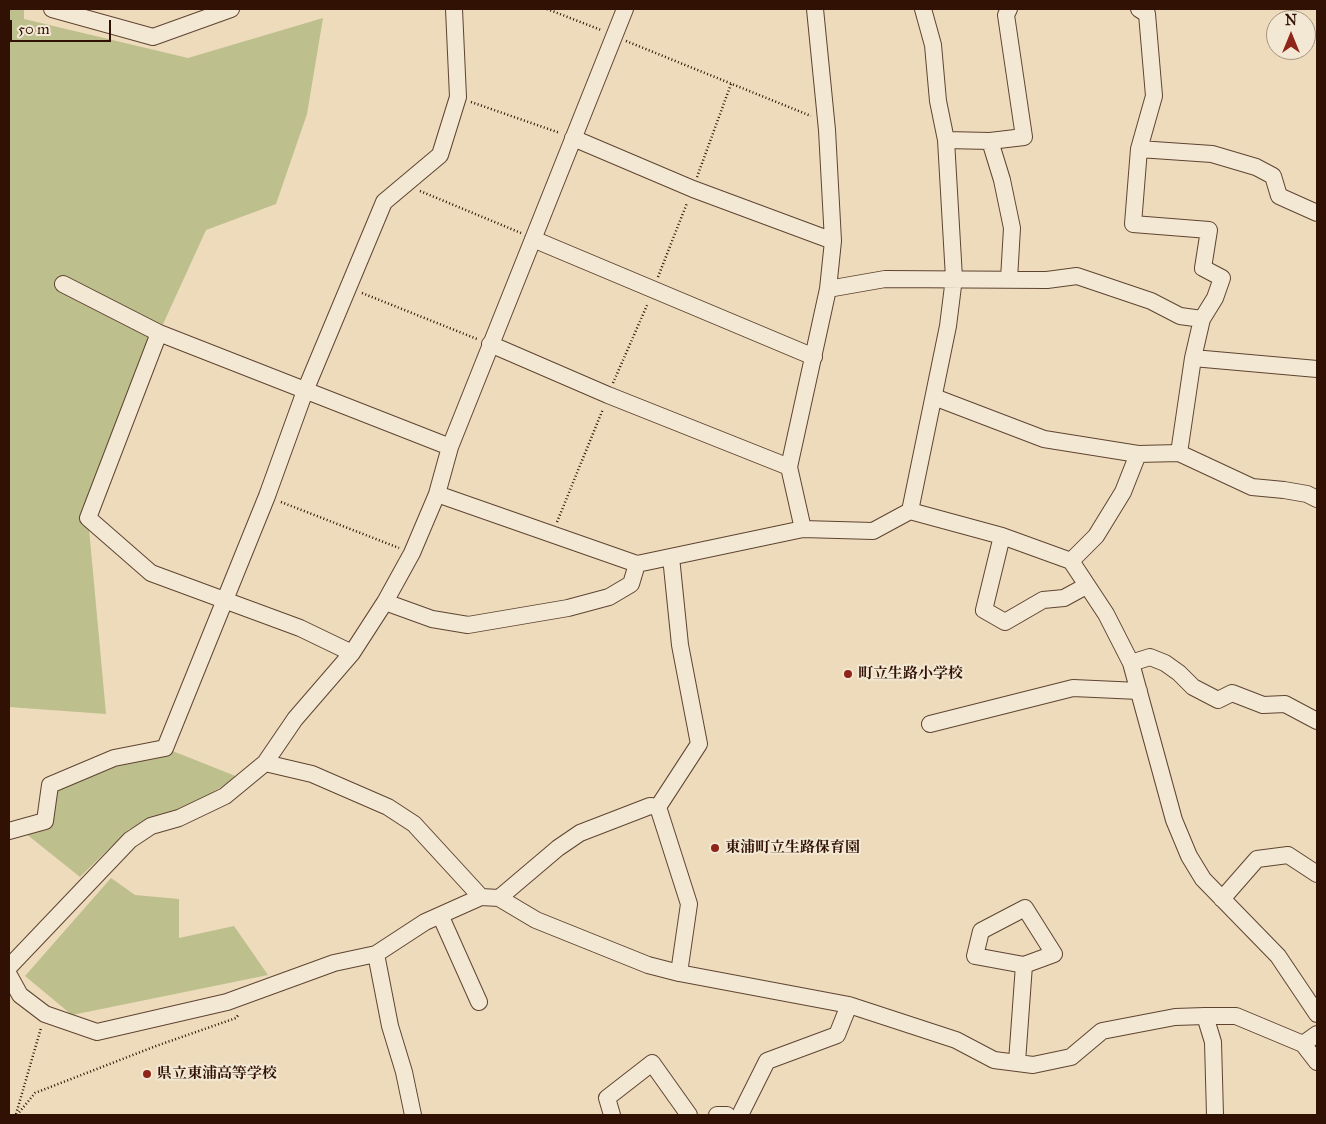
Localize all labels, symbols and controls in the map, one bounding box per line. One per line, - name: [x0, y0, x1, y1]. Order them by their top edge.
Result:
- scale bar: [12, 10, 114, 42]
- north arrow: [1266, 10, 1316, 60]
- text: N: [1285, 12, 1297, 29]
- text: 50 m: [18, 20, 50, 38]
- place label: 町立生路小学校: [858, 665, 963, 683]
- marker: 町立生路小学校: [842, 668, 854, 680]
- place label: 東浦町立生路保育園: [725, 839, 860, 857]
- marker: 東浦町立生路保育園: [709, 842, 721, 854]
- place label: 県立東浦高等学校: [157, 1065, 277, 1083]
- marker: 県立東浦高等学校: [141, 1068, 153, 1080]

